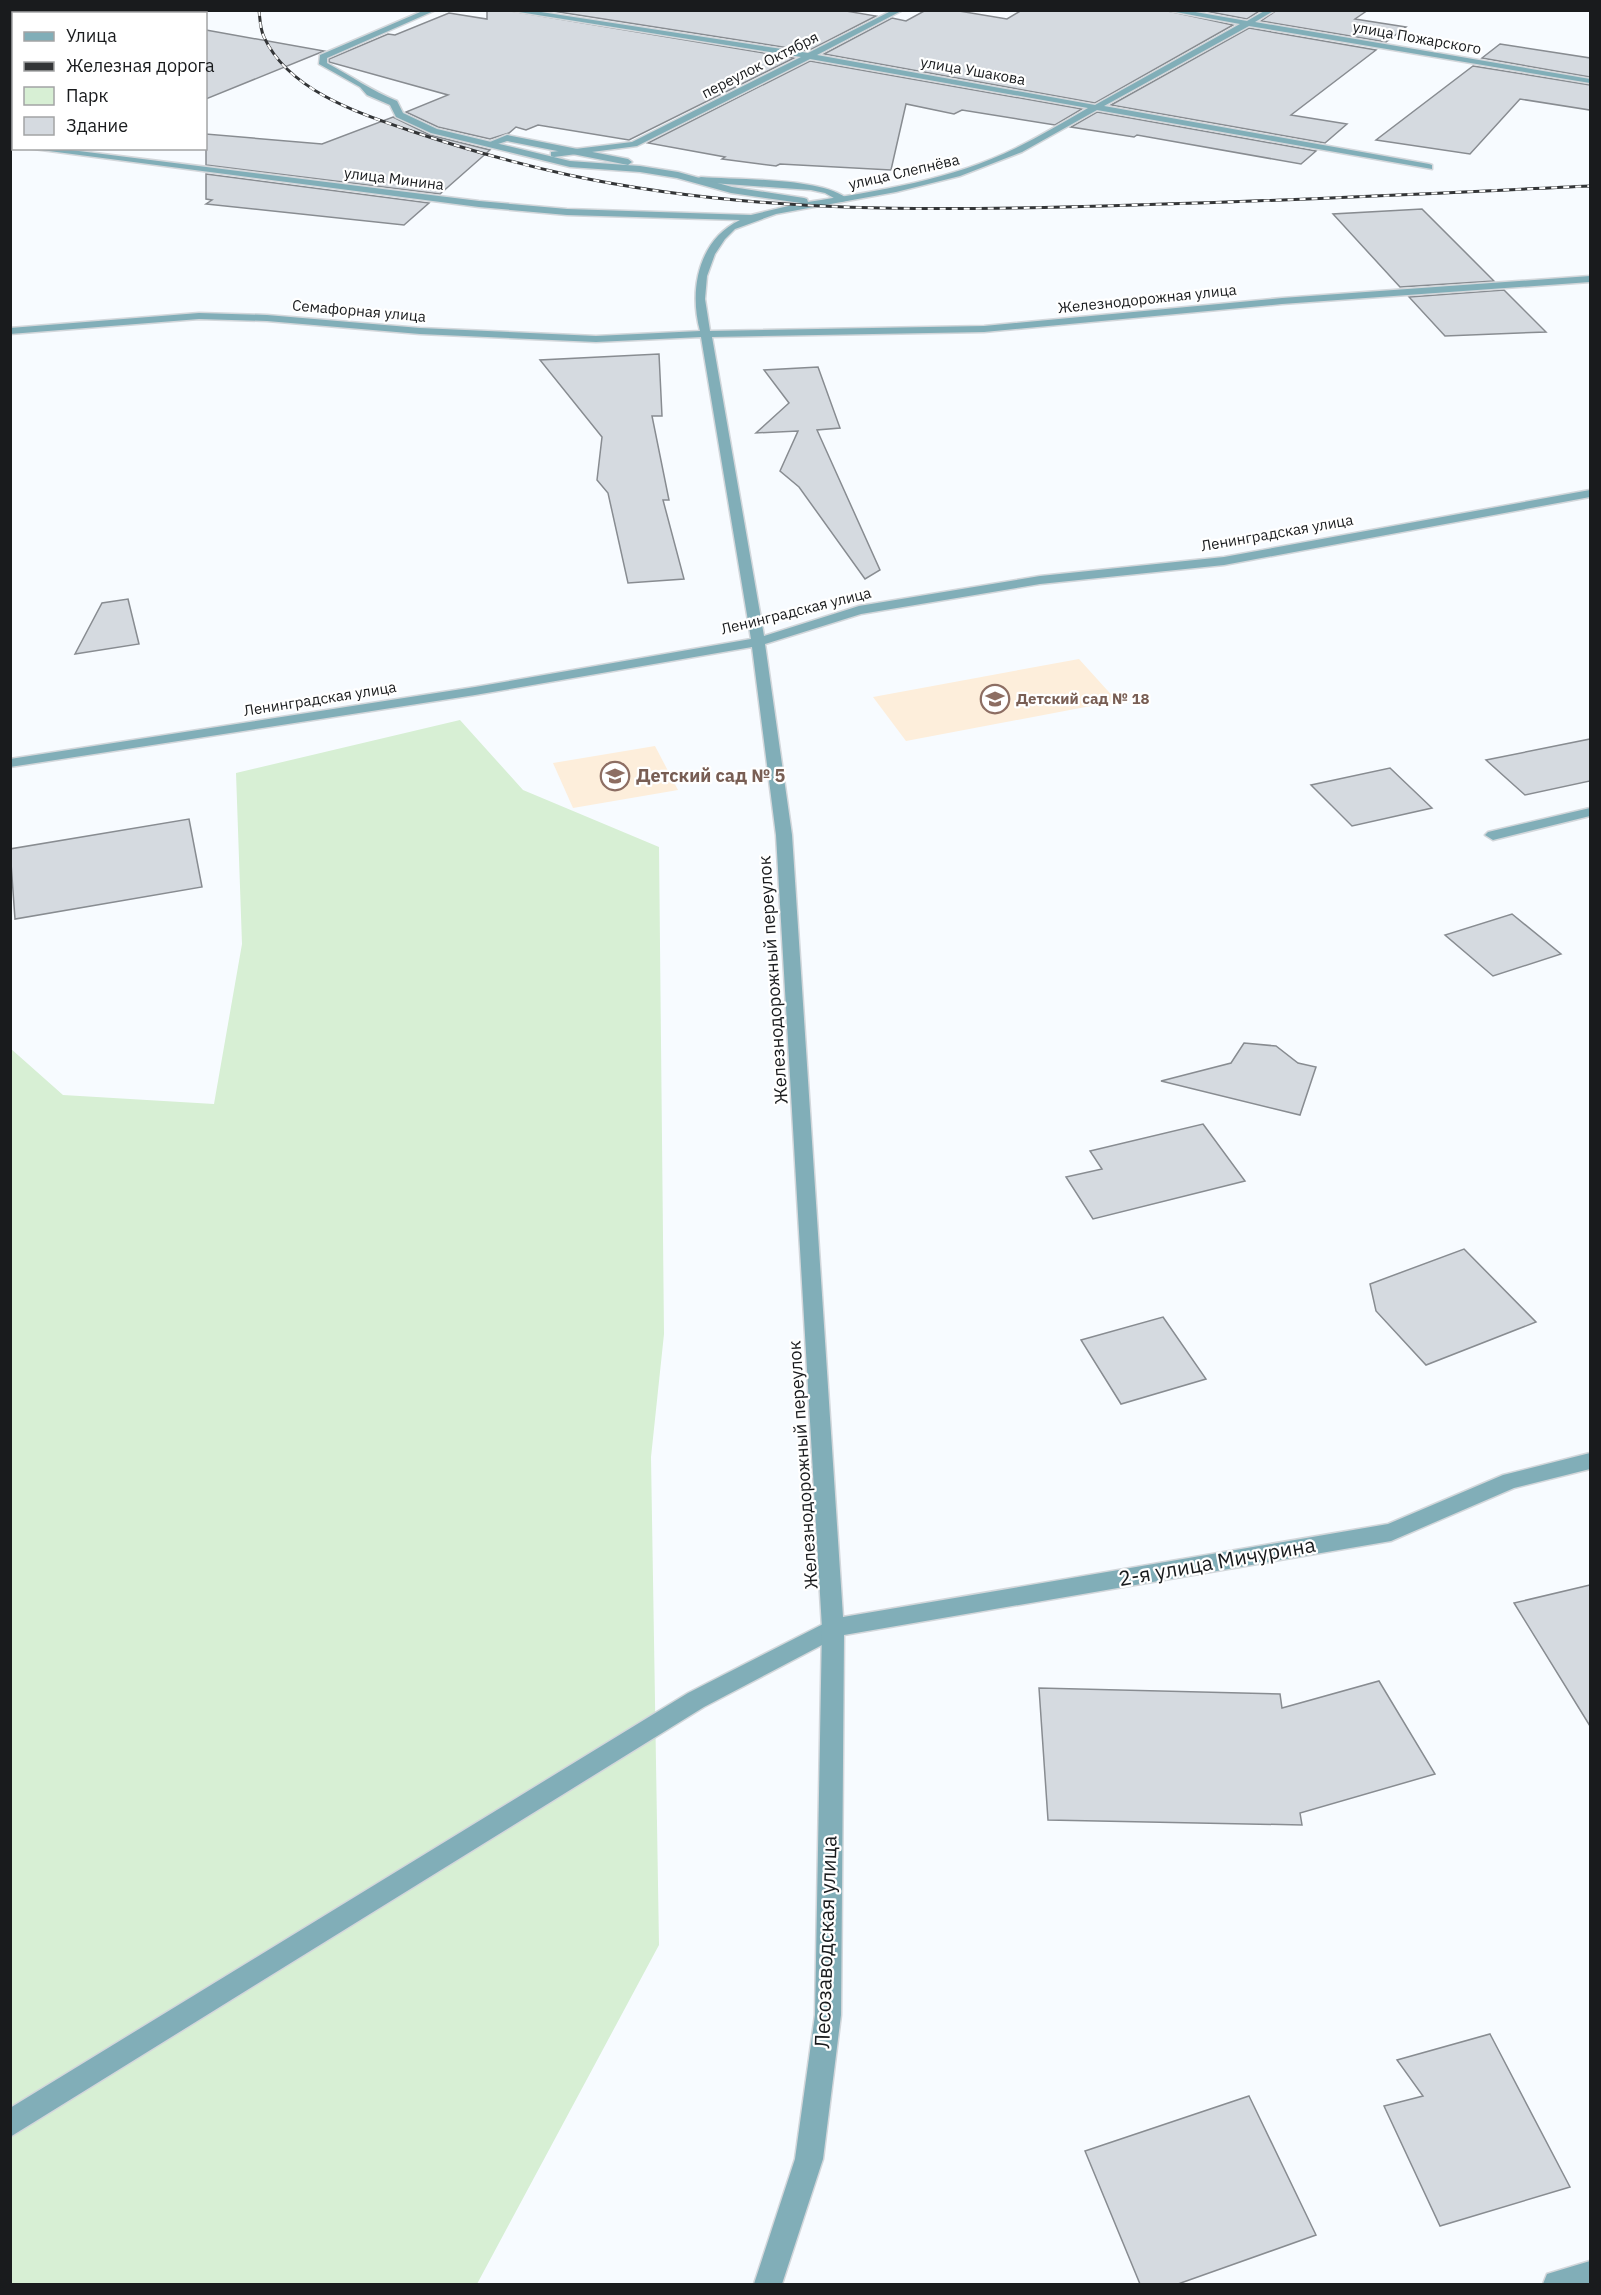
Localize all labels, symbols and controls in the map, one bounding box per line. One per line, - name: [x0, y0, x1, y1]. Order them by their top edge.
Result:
- legend: [12, 12, 207, 150]
- street label: улица Пожарского: [1351, 17, 1483, 58]
- text: Улица: [66, 24, 117, 47]
- street label: переулок Октября: [698, 27, 821, 102]
- street label: улица Ушакова: [919, 52, 1027, 89]
- text: Железная дорога: [66, 54, 215, 77]
- text: Парк: [66, 84, 109, 107]
- text: Здание: [66, 114, 128, 137]
- street label: улица Слепнёва: [847, 150, 961, 193]
- street label: улица Минина: [343, 163, 445, 194]
- street label: Железнодорожная улица: [1057, 280, 1237, 317]
- street label: Семафорная улица: [291, 295, 427, 326]
- street label: Ленинградская улица: [1199, 510, 1355, 555]
- street label: Ленинградская улица: [719, 583, 873, 638]
- street label: Ленинградская улица: [242, 677, 398, 720]
- school or university icon: Детский сад № 18: [979, 683, 1011, 715]
- place label: Детский сад № 18: [1016, 689, 1149, 708]
- school or university icon: Детский сад № 5: [599, 760, 631, 792]
- place label: Детский сад № 5: [636, 764, 786, 787]
- street label: Железнодорожный переулок: [752, 855, 793, 1105]
- street label: Железнодорожный переулок: [782, 1340, 823, 1590]
- street label: 2-я улица Мичурина: [1116, 1530, 1318, 1592]
- street label: Лесозаводская улица: [807, 1835, 843, 2049]

